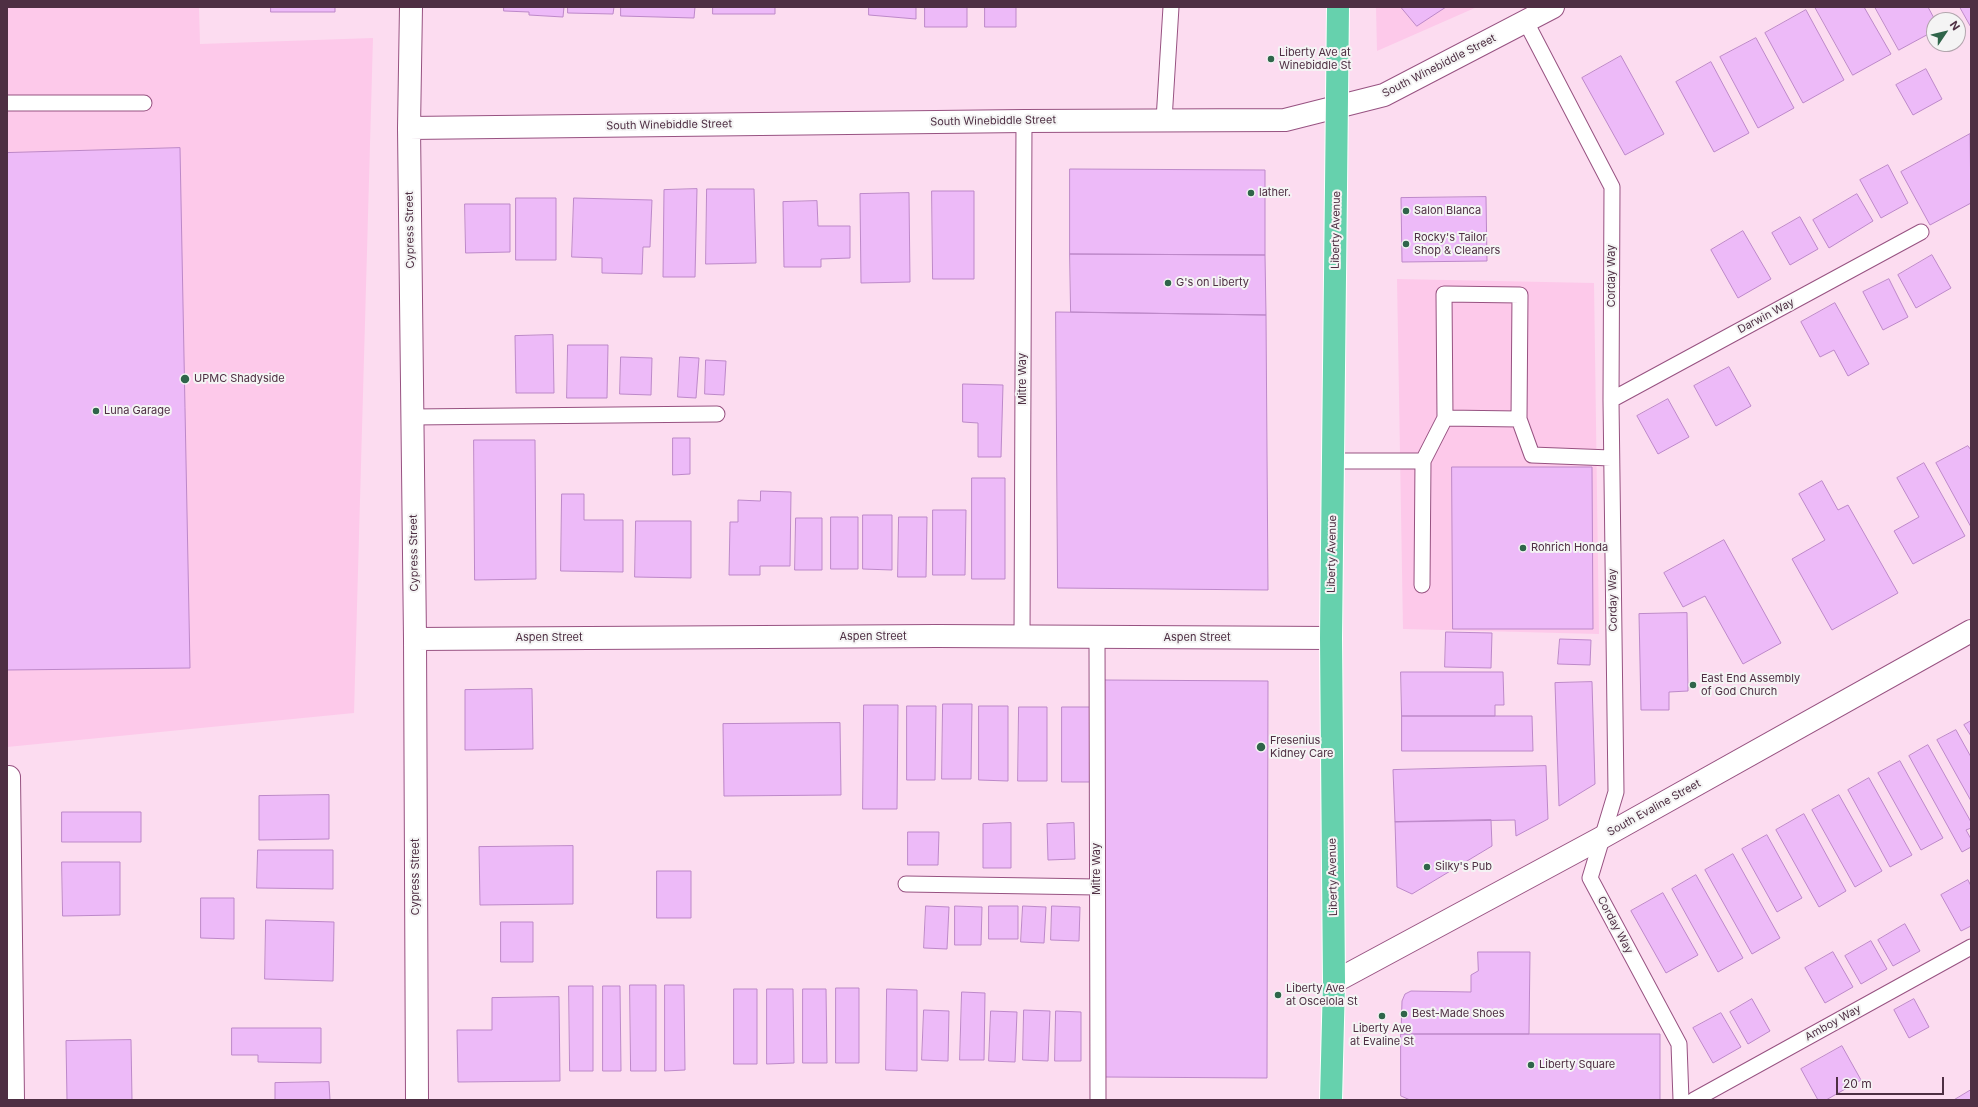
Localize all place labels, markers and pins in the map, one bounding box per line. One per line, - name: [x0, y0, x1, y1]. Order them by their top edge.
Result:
- place label: Liberty Ave at Winebiddle St: [1279, 46, 1351, 72]
- marker: Liberty Ave at Winebiddle St: [1266, 54, 1276, 64]
- place label: lather.: [1259, 186, 1291, 200]
- marker: lather.: [1246, 188, 1256, 198]
- place label: Salon Blanca: [1414, 204, 1481, 218]
- marker: Salon Blanca: [1401, 206, 1411, 216]
- place label: Rocky's Tailor Shop & Cleaners: [1414, 231, 1500, 257]
- marker: Rocky's Tailor Shop & Cleaners: [1401, 239, 1411, 249]
- place label: G's on Liberty: [1176, 276, 1249, 290]
- marker: G's on Liberty: [1163, 278, 1173, 288]
- place label: UPMC Shadyside: [194, 372, 285, 386]
- marker: UPMC Shadyside: [179, 373, 191, 385]
- place label: Luna Garage: [104, 404, 170, 418]
- marker: Luna Garage: [91, 406, 101, 416]
- place label: Rohrich Honda: [1531, 541, 1608, 555]
- marker: Rohrich Honda: [1518, 543, 1528, 553]
- place label: East End Assembly of God Church: [1701, 672, 1800, 698]
- marker: East End Assembly of God Church: [1688, 680, 1698, 690]
- place label: Fresenius Kidney Care: [1270, 734, 1334, 760]
- marker: Fresenius Kidney Care: [1255, 741, 1267, 753]
- place label: Silky's Pub: [1435, 860, 1492, 874]
- marker: Silky's Pub: [1422, 862, 1432, 872]
- place label: Liberty Ave at Oscelola St: [1286, 982, 1358, 1008]
- marker: Liberty Ave at Oscelola St: [1273, 990, 1283, 1000]
- place label: Best-Made Shoes: [1412, 1007, 1505, 1021]
- marker: Best-Made Shoes: [1399, 1009, 1409, 1019]
- marker: Liberty Ave at Evaline St: [1377, 1011, 1387, 1021]
- place label: Liberty Ave at Evaline St: [1350, 1022, 1414, 1048]
- place label: Liberty Square: [1539, 1058, 1615, 1072]
- marker: Liberty Square: [1526, 1060, 1536, 1070]

